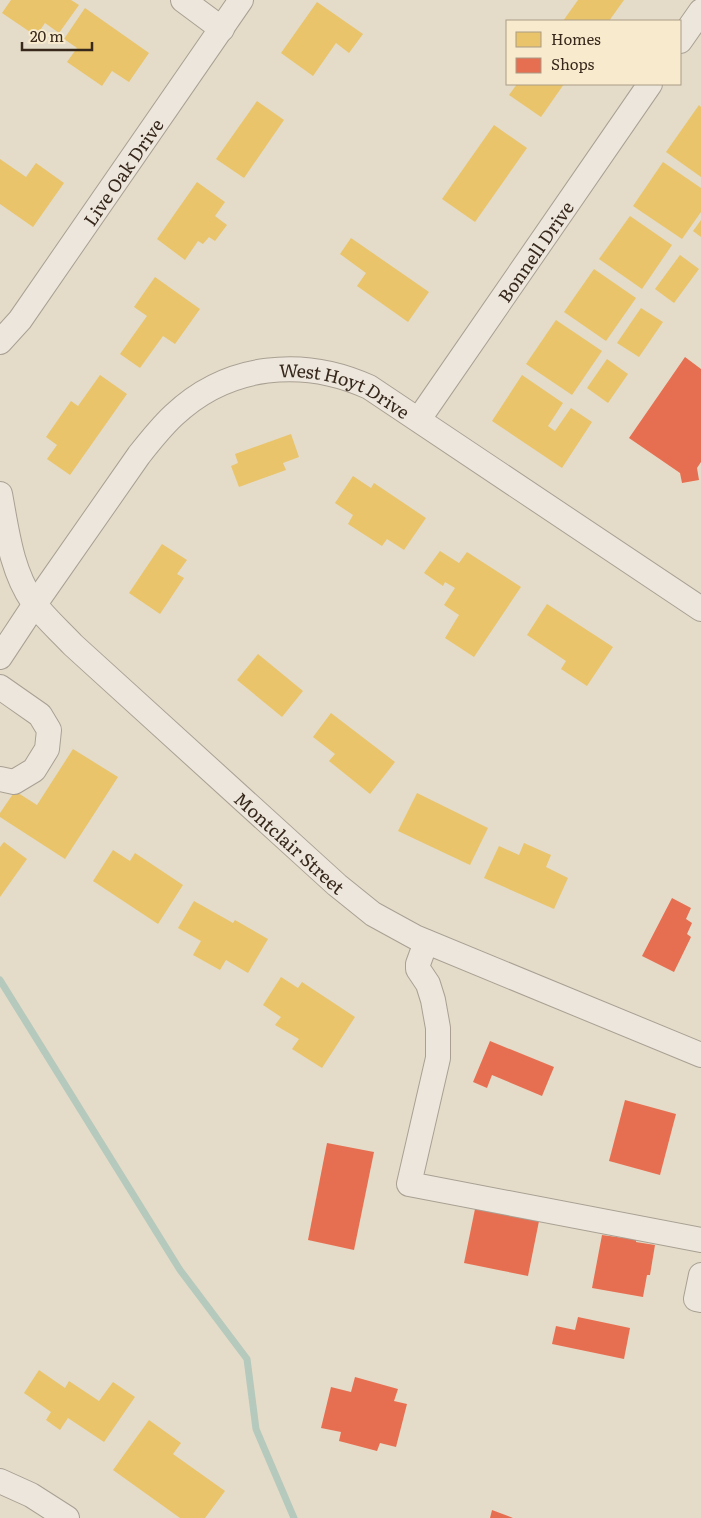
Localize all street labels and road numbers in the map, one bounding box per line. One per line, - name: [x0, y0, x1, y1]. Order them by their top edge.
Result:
- street label: Live Oak Drive: [76, 112, 169, 231]
- street label: Bonnell Drive: [490, 195, 579, 307]
- street label: West Hoyt Drive: [279, 356, 416, 424]
- street label: Montclair Street: [229, 785, 352, 900]

